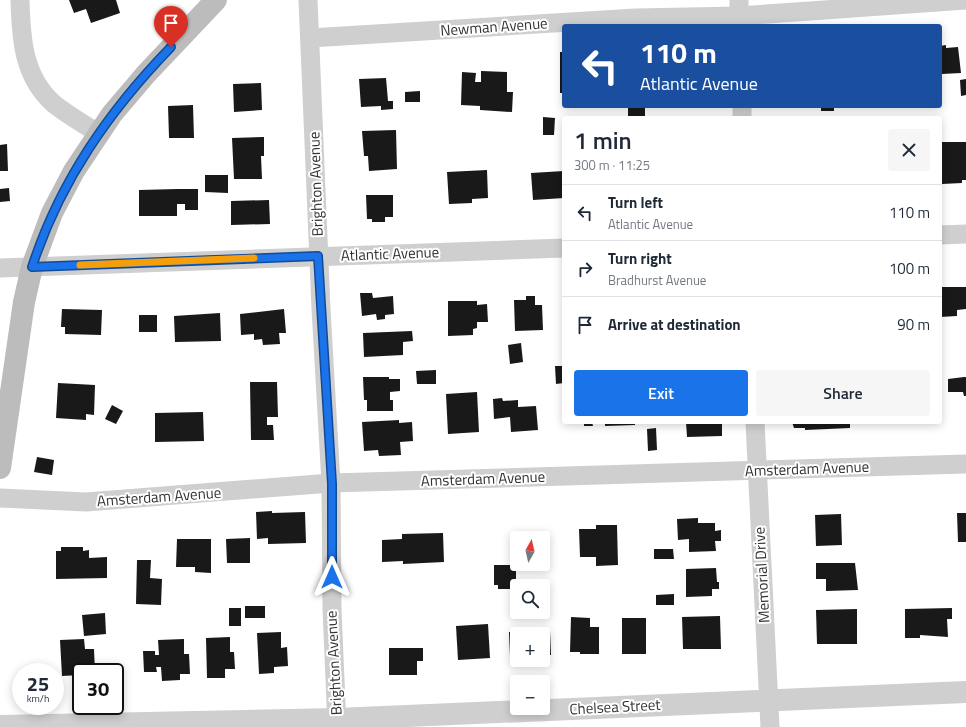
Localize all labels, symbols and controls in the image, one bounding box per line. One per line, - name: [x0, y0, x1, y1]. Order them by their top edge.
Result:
- pin: [154, 6, 188, 47]
- street label: Newman Avenue: [440, 11, 548, 42]
- icon: arrive: [160, 12, 182, 34]
- text: 110 m: [640, 31, 717, 74]
- icon: left: [574, 40, 626, 92]
- text: Atlantic Avenue: [640, 70, 758, 97]
- text: 1 min: [574, 122, 632, 158]
- button: close: [888, 129, 930, 171]
- street label: Brighton Avenue: [302, 131, 329, 237]
- text: 300 m · 11:25: [574, 155, 650, 175]
- text: Turn left: [608, 191, 663, 214]
- text: 110 m: [889, 201, 930, 224]
- icon: left: [574, 202, 596, 224]
- text: Atlantic Avenue: [608, 214, 693, 234]
- street label: Atlantic Avenue: [340, 240, 439, 267]
- text: Turn right: [608, 247, 672, 270]
- text: 100 m: [889, 257, 930, 280]
- icon: right: [574, 258, 596, 280]
- text: Bradhurst Avenue: [608, 270, 706, 290]
- text: Arrive at destination: [608, 313, 741, 336]
- text: 90 m: [897, 313, 930, 336]
- icon: arrive: [574, 314, 596, 336]
- button: Exit: [574, 370, 748, 416]
- button: Share: [756, 370, 930, 416]
- street label: Amsterdam Avenue: [744, 455, 870, 482]
- street label: Amsterdam Avenue: [420, 465, 546, 492]
- street label: Amsterdam Avenue: [96, 481, 222, 512]
- street label: Memorial Drive: [748, 526, 776, 624]
- north arrow: [510, 531, 550, 571]
- map controls: [510, 531, 550, 715]
- position arrow: [311, 556, 353, 598]
- button: search: [510, 579, 550, 619]
- street label: Brighton Avenue: [319, 610, 348, 716]
- button: +: [510, 627, 550, 667]
- speed limit sign: 30: [72, 663, 124, 715]
- text: 25: [27, 668, 49, 699]
- button: −: [510, 675, 550, 715]
- text: km/h: [27, 691, 49, 706]
- street label: Chelsea Street: [569, 693, 662, 720]

